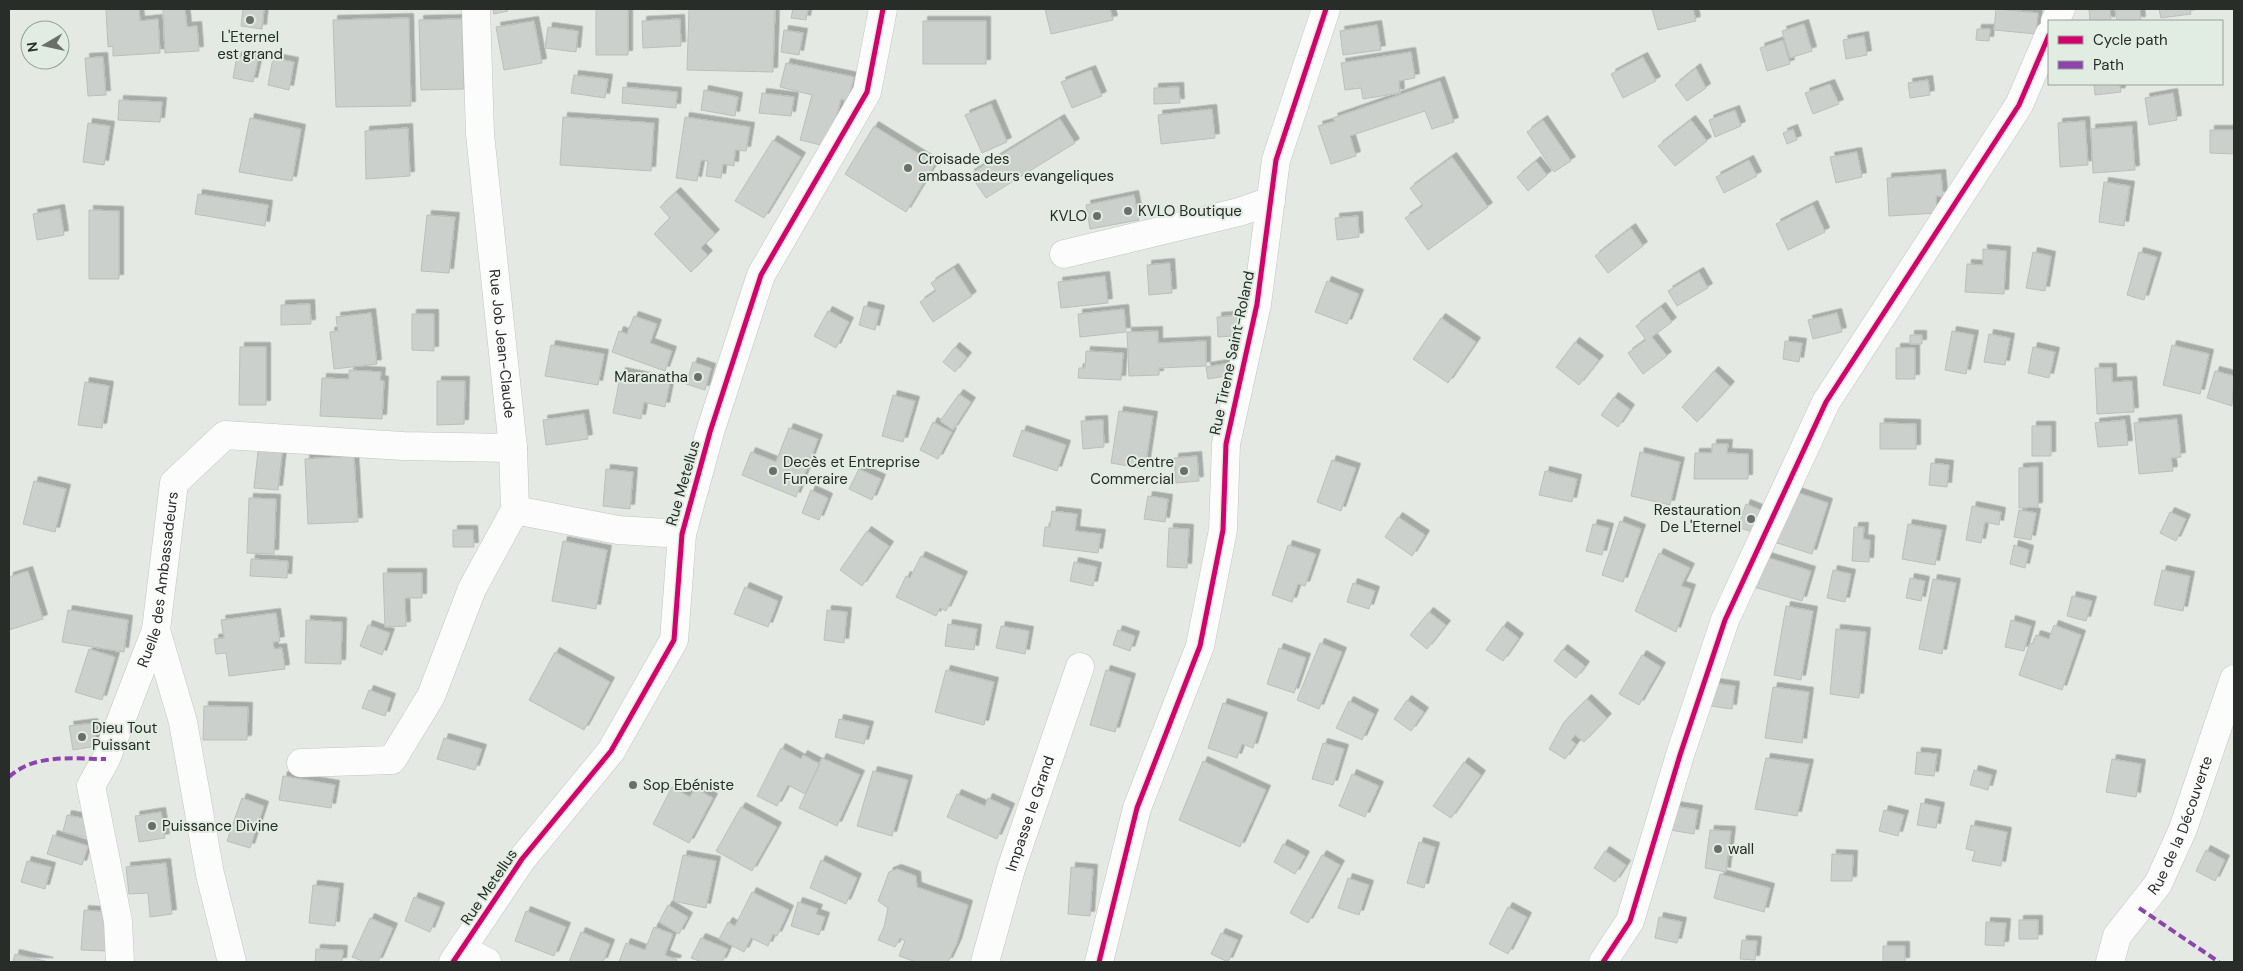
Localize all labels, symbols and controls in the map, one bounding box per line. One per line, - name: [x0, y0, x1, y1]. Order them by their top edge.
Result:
- marker: L'Eternel est grand: [244, 14, 256, 26]
- north arrow: [20, 20, 70, 70]
- legend: [2048, 20, 2223, 85]
- place label: L'Eternel est grand: [217, 27, 283, 64]
- text: Cycle path: [2093, 30, 2168, 50]
- text: N: [22, 41, 42, 53]
- text: Path: [2093, 55, 2124, 75]
- place label: Croisade des ambassadeurs evangeliques: [918, 149, 1114, 186]
- marker: Croisade des ambassadeurs evangeliques: [902, 162, 914, 174]
- place label: KVLO Boutique: [1138, 201, 1242, 221]
- marker: KVLO Boutique: [1122, 205, 1134, 217]
- place label: KVLO: [1050, 206, 1087, 226]
- marker: KVLO: [1091, 210, 1103, 222]
- street label: Rue Job Jean-Claude: [484, 268, 520, 419]
- street label: Rue Tirene Saint-Roland: [1205, 269, 1259, 437]
- place label: Maranatha: [614, 367, 688, 387]
- marker: Maranatha: [692, 371, 704, 383]
- street label: Rue Metellus: [661, 438, 705, 528]
- place label: Decès et Entreprise Funeraire: [783, 452, 920, 489]
- place label: Centre Commercial: [1090, 452, 1174, 489]
- marker: Decès et Entreprise Funeraire: [767, 465, 779, 477]
- marker: Centre Commercial: [1178, 465, 1190, 477]
- street label: Ruelle des Ambassadeurs: [132, 490, 183, 670]
- place label: Restauration De L'Eternel: [1654, 500, 1741, 537]
- marker: Restauration De L'Eternel: [1745, 513, 1757, 525]
- place label: Dieu Tout Puissant: [92, 718, 158, 755]
- marker: Dieu Tout Puissant: [76, 731, 88, 743]
- street label: Impasse le Grand: [1001, 753, 1059, 874]
- street label: Rue de la Découverte: [2143, 753, 2217, 899]
- place label: Sop Ebéniste: [643, 775, 734, 795]
- marker: Sop Ebéniste: [627, 779, 639, 791]
- place label: Puissance Divine: [162, 816, 278, 836]
- marker: Puissance Divine: [146, 820, 158, 832]
- place label: wall: [1728, 839, 1754, 859]
- marker: wall: [1712, 843, 1724, 855]
- street label: Rue Metellus: [456, 845, 522, 929]

